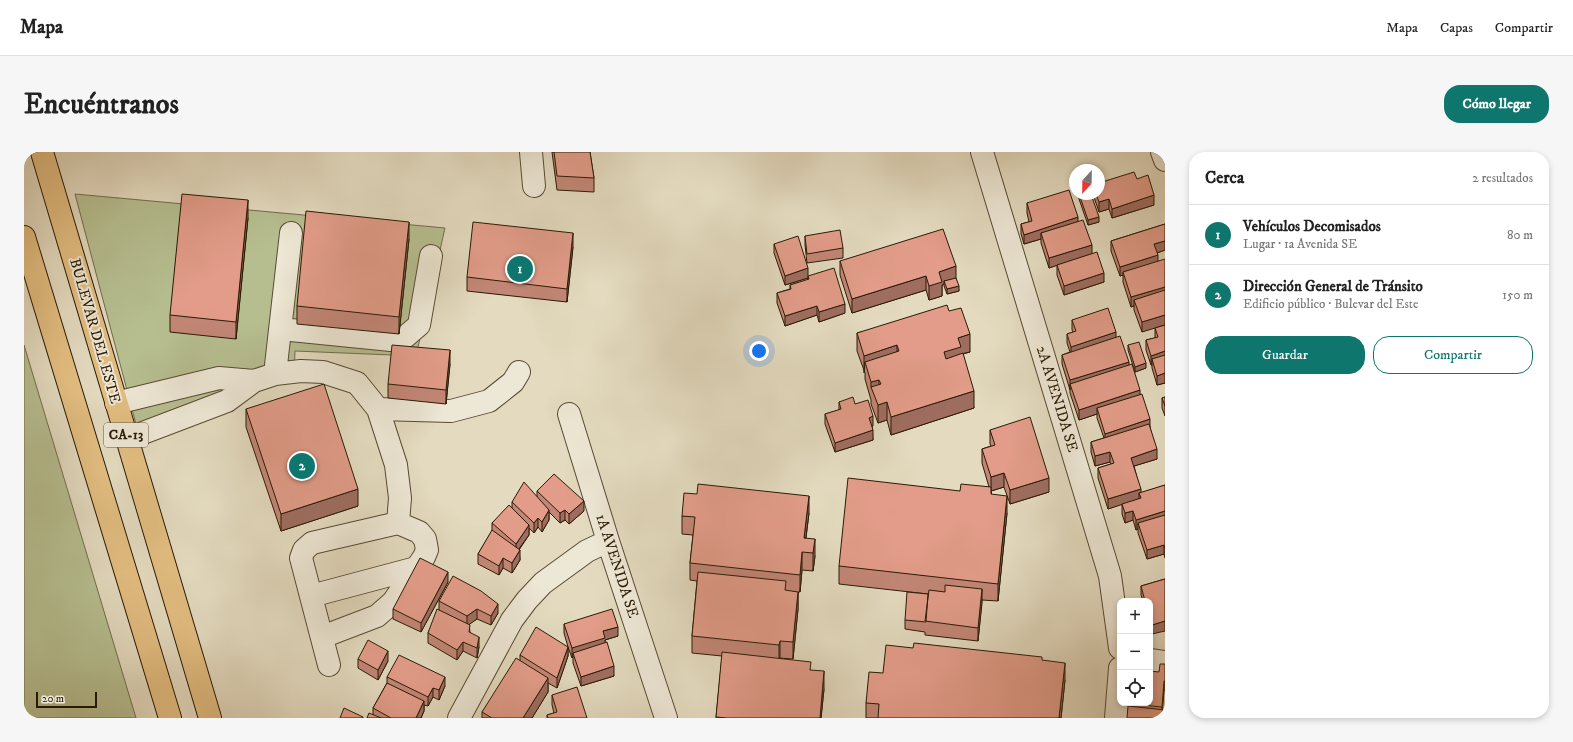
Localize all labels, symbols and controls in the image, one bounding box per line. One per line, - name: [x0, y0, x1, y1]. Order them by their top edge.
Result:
- text: Mapa: [20, 16, 63, 39]
- text: Mapa: [1386, 19, 1418, 37]
- text: Capas: [1440, 19, 1473, 37]
- text: Compartir: [1495, 19, 1553, 37]
- button: Cómo llegar: [1444, 85, 1549, 123]
- text: Encuéntranos: [24, 87, 179, 122]
- north arrow: [1069, 164, 1105, 200]
- text: Cerca: [1205, 167, 1244, 189]
- text: 2 resultados: [1472, 170, 1533, 186]
- text: Vehículos Decomisados: [1243, 217, 1381, 236]
- text: 1: [1216, 227, 1220, 243]
- text: 80 m: [1507, 227, 1533, 243]
- text: Lugar · 1a Avenida SE: [1243, 236, 1357, 252]
- pin: 1: [507, 254, 533, 284]
- street label: BULEVAR DEL ESTE: [65, 256, 125, 406]
- text: Dirección General de Tránsito: [1243, 277, 1423, 296]
- text: 2: [1215, 287, 1221, 303]
- text: 150 m: [1502, 287, 1533, 303]
- text: Edificio público · Bulevar del Este: [1243, 296, 1418, 312]
- button: Guardar: [1205, 336, 1365, 374]
- button: Compartir: [1373, 336, 1533, 374]
- your location: [749, 341, 769, 361]
- street label: 2A AVENIDA SE: [1032, 344, 1082, 455]
- road number: CA-13: [104, 423, 148, 447]
- pin: 2: [289, 451, 315, 481]
- street label: 1A AVENIDA SE: [591, 512, 643, 621]
- map controls: [1117, 598, 1153, 706]
- button: +: [1117, 598, 1153, 634]
- button: −: [1117, 634, 1153, 670]
- button: locate: [1117, 670, 1153, 706]
- scale bar: [36, 690, 97, 709]
- text: 20 m: [42, 692, 64, 706]

